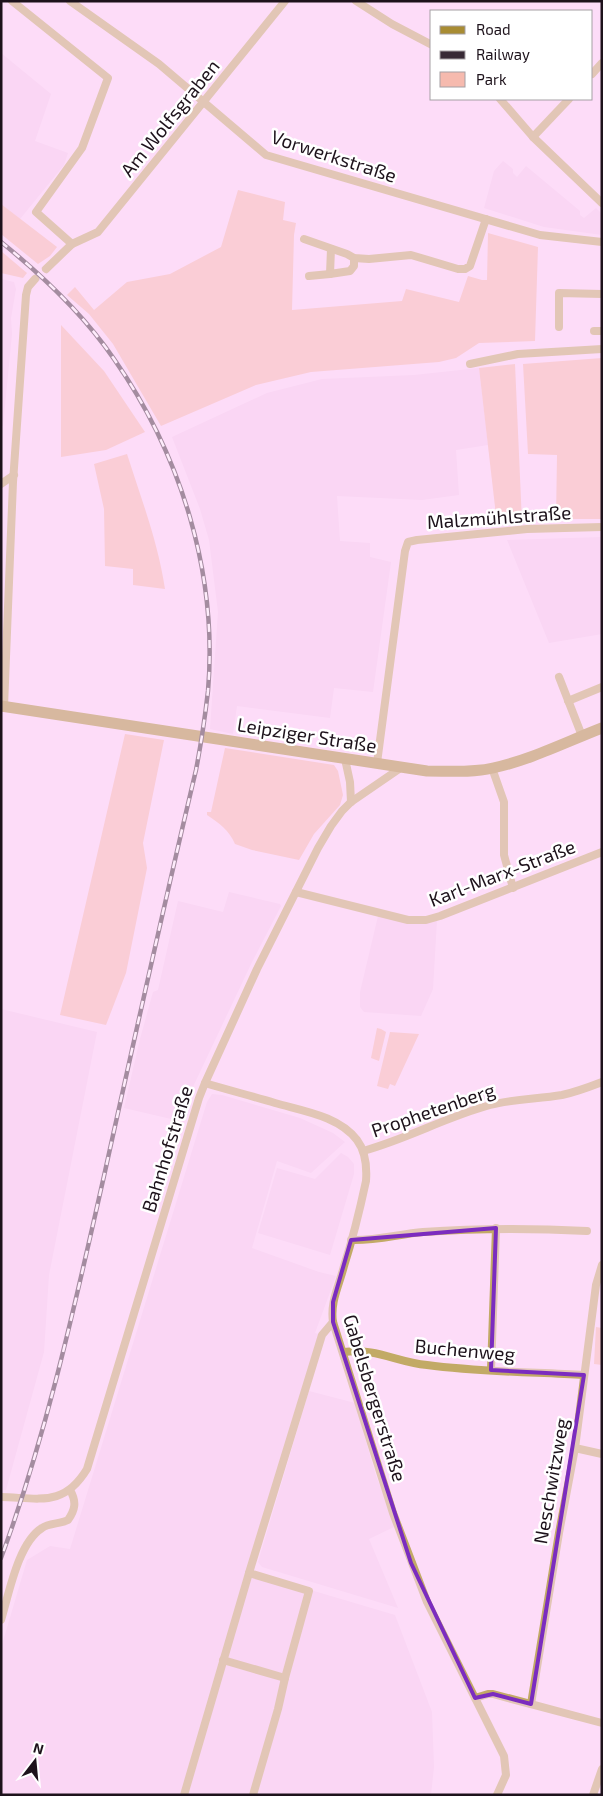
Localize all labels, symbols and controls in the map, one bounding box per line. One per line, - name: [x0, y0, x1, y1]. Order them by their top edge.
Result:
- legend: [430, 10, 593, 100]
- text: Road: [476, 20, 511, 38]
- text: Railway: [476, 45, 530, 63]
- street label: Am Wolfsgraben: [115, 54, 224, 181]
- text: Park: [476, 70, 507, 88]
- street label: Vorwerkstraße: [269, 124, 400, 187]
- street label: Malzmühlstraße: [426, 500, 572, 533]
- street label: Leipziger Straße: [236, 712, 379, 757]
- street label: Karl-Marx-Straße: [426, 834, 578, 911]
- street label: Prophetenberg: [368, 1077, 498, 1141]
- street label: Bahnhofstraße: [136, 1083, 197, 1215]
- street label: Gabelsbergerstraße: [339, 1311, 412, 1484]
- street label: Buchenweg: [414, 1334, 517, 1365]
- street label: Neschwitzweg: [528, 1416, 573, 1546]
- north arrow: [10, 1736, 60, 1786]
- text: N: [32, 1738, 46, 1758]

